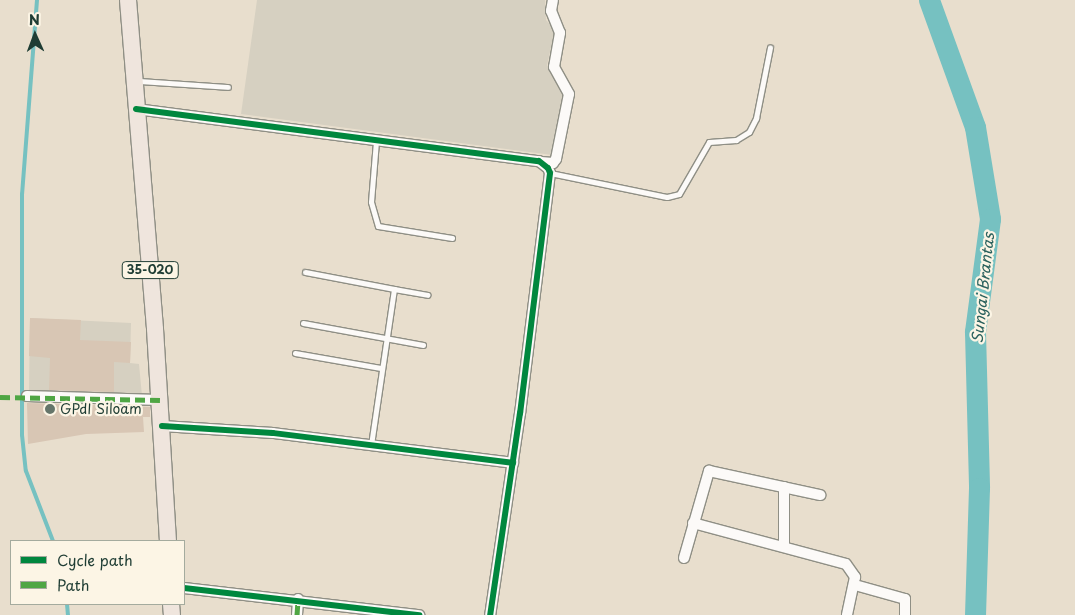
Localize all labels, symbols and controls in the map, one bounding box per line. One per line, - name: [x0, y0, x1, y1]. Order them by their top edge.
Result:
- text: N: [29, 9, 40, 30]
- north arrow: [10, 10, 60, 60]
- water label: Sungai Brantas: [967, 231, 997, 345]
- road number: 35-020: [121, 260, 179, 280]
- place label: GPdI Siloam: [60, 401, 142, 417]
- marker: GPdI Siloam: [44, 403, 56, 415]
- legend: [10, 540, 185, 605]
- text: Cycle path: [57, 548, 133, 571]
- text: Path: [57, 573, 89, 596]

